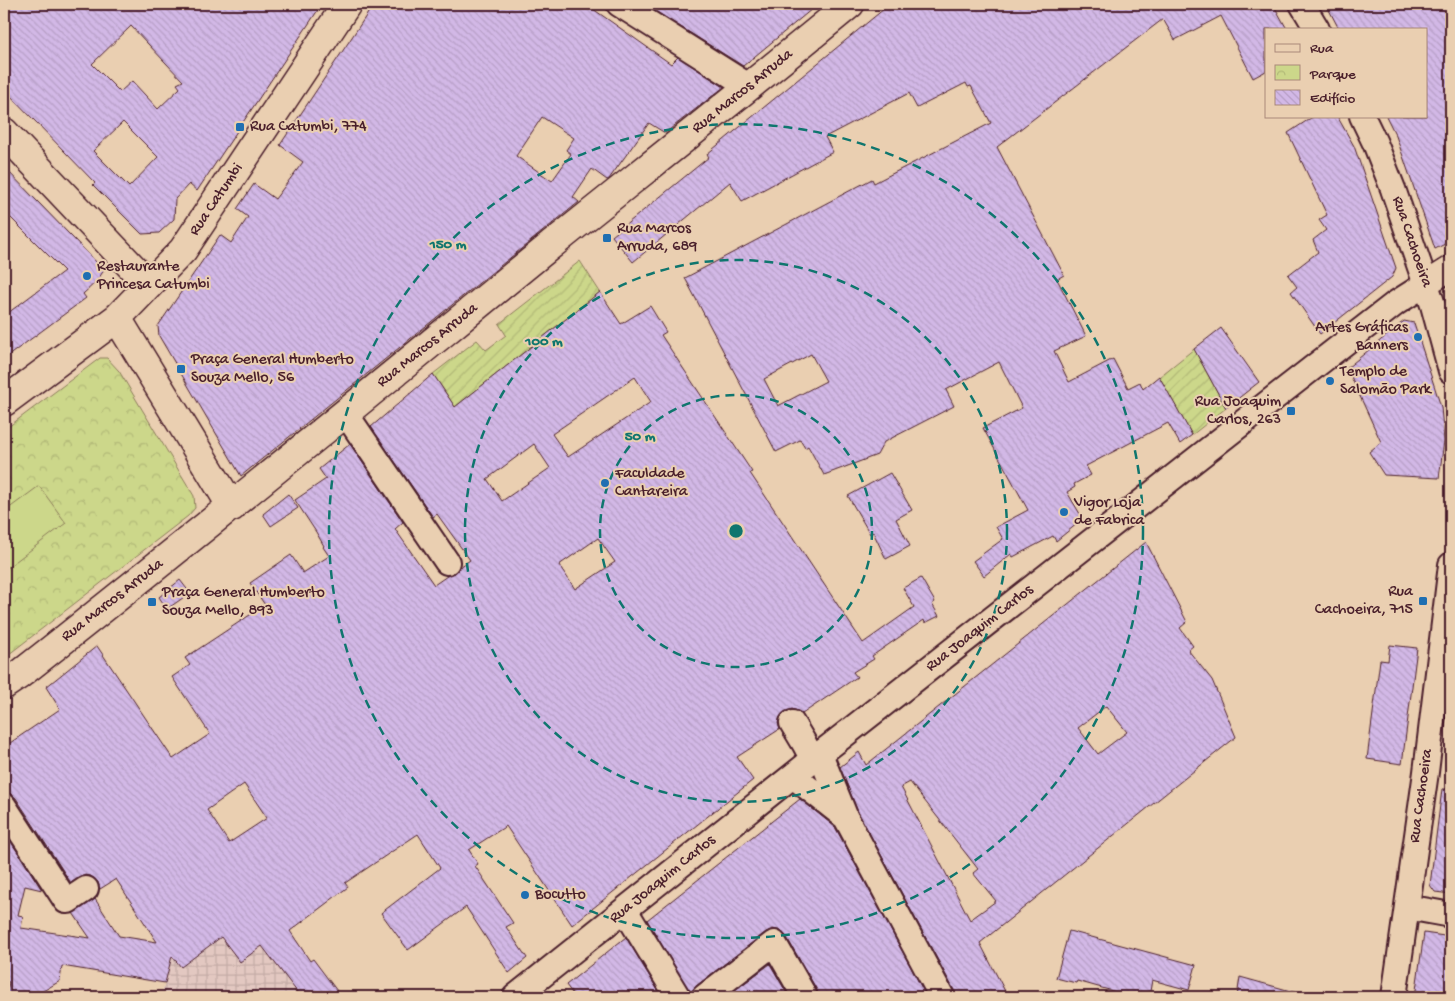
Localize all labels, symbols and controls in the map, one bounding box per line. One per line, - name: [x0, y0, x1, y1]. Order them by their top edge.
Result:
- legend: [1265, 28, 1428, 118]
- text: Rua: [1310, 40, 1334, 58]
- street label: Rua Marcos Arruda: [689, 45, 798, 138]
- text: Parque: [1309, 66, 1356, 84]
- text: Edifício: [1310, 90, 1356, 108]
- place label: Rua Catumbi, 774: [250, 118, 367, 137]
- marker: Rua Catumbi, 774: [234, 121, 246, 133]
- street label: Rua Catumbi: [186, 160, 248, 240]
- street label: Rua Cachoeira: [1387, 194, 1436, 291]
- place label: Rua Marcos Arruda, 689: [617, 220, 697, 257]
- marker: Rua Marcos Arruda, 689: [601, 232, 613, 244]
- text: 150 m: [429, 236, 467, 254]
- place label: Restaurante Princesa Catumbi: [96, 258, 210, 295]
- marker: Restaurante Princesa Catumbi: [81, 270, 93, 282]
- street label: Rua Marcos Arruda: [374, 299, 483, 392]
- place label: Artes Gráficas Banners: [1315, 319, 1409, 356]
- marker: Artes Gráficas Banners: [1412, 331, 1424, 343]
- text: 100 m: [524, 333, 563, 351]
- place label: Praça General Humberto Souza Mello, 56: [190, 351, 354, 388]
- marker: Praça General Humberto Souza Mello, 56: [175, 363, 187, 375]
- place label: Templo de Salomão Park: [1339, 363, 1433, 400]
- marker: Templo de Salomão Park: [1324, 375, 1336, 387]
- place label: Rua Joaquim Carlos, 263: [1195, 393, 1282, 430]
- marker: Rua Joaquim Carlos, 263: [1285, 405, 1297, 417]
- text: 50 m: [625, 428, 656, 446]
- place label: Faculdade Cantareira: [614, 465, 689, 502]
- marker: Faculdade Cantareira: [599, 477, 611, 489]
- place label: Vigor Loja de Fabrica: [1073, 494, 1146, 531]
- marker: Vigor Loja de Fabrica: [1058, 506, 1070, 518]
- centre of rings: [727, 522, 745, 540]
- street label: Rua Marcos Arruda: [58, 555, 169, 647]
- street label: Rua Joaquim Carlos: [923, 581, 1038, 677]
- place label: Rua Cachoeira, 715: [1315, 583, 1414, 620]
- place label: Praça General Humberto Souza Mello, 893: [161, 584, 325, 621]
- marker: Rua Cachoeira, 715: [1417, 595, 1429, 607]
- marker: Praça General Humberto Souza Mello, 893: [146, 596, 158, 608]
- street label: Rua Cachoeira: [1406, 747, 1438, 844]
- street label: Rua Joaquim Carlos: [606, 831, 721, 929]
- place label: Bocutto: [534, 886, 586, 905]
- marker: Bocutto: [519, 889, 531, 901]

